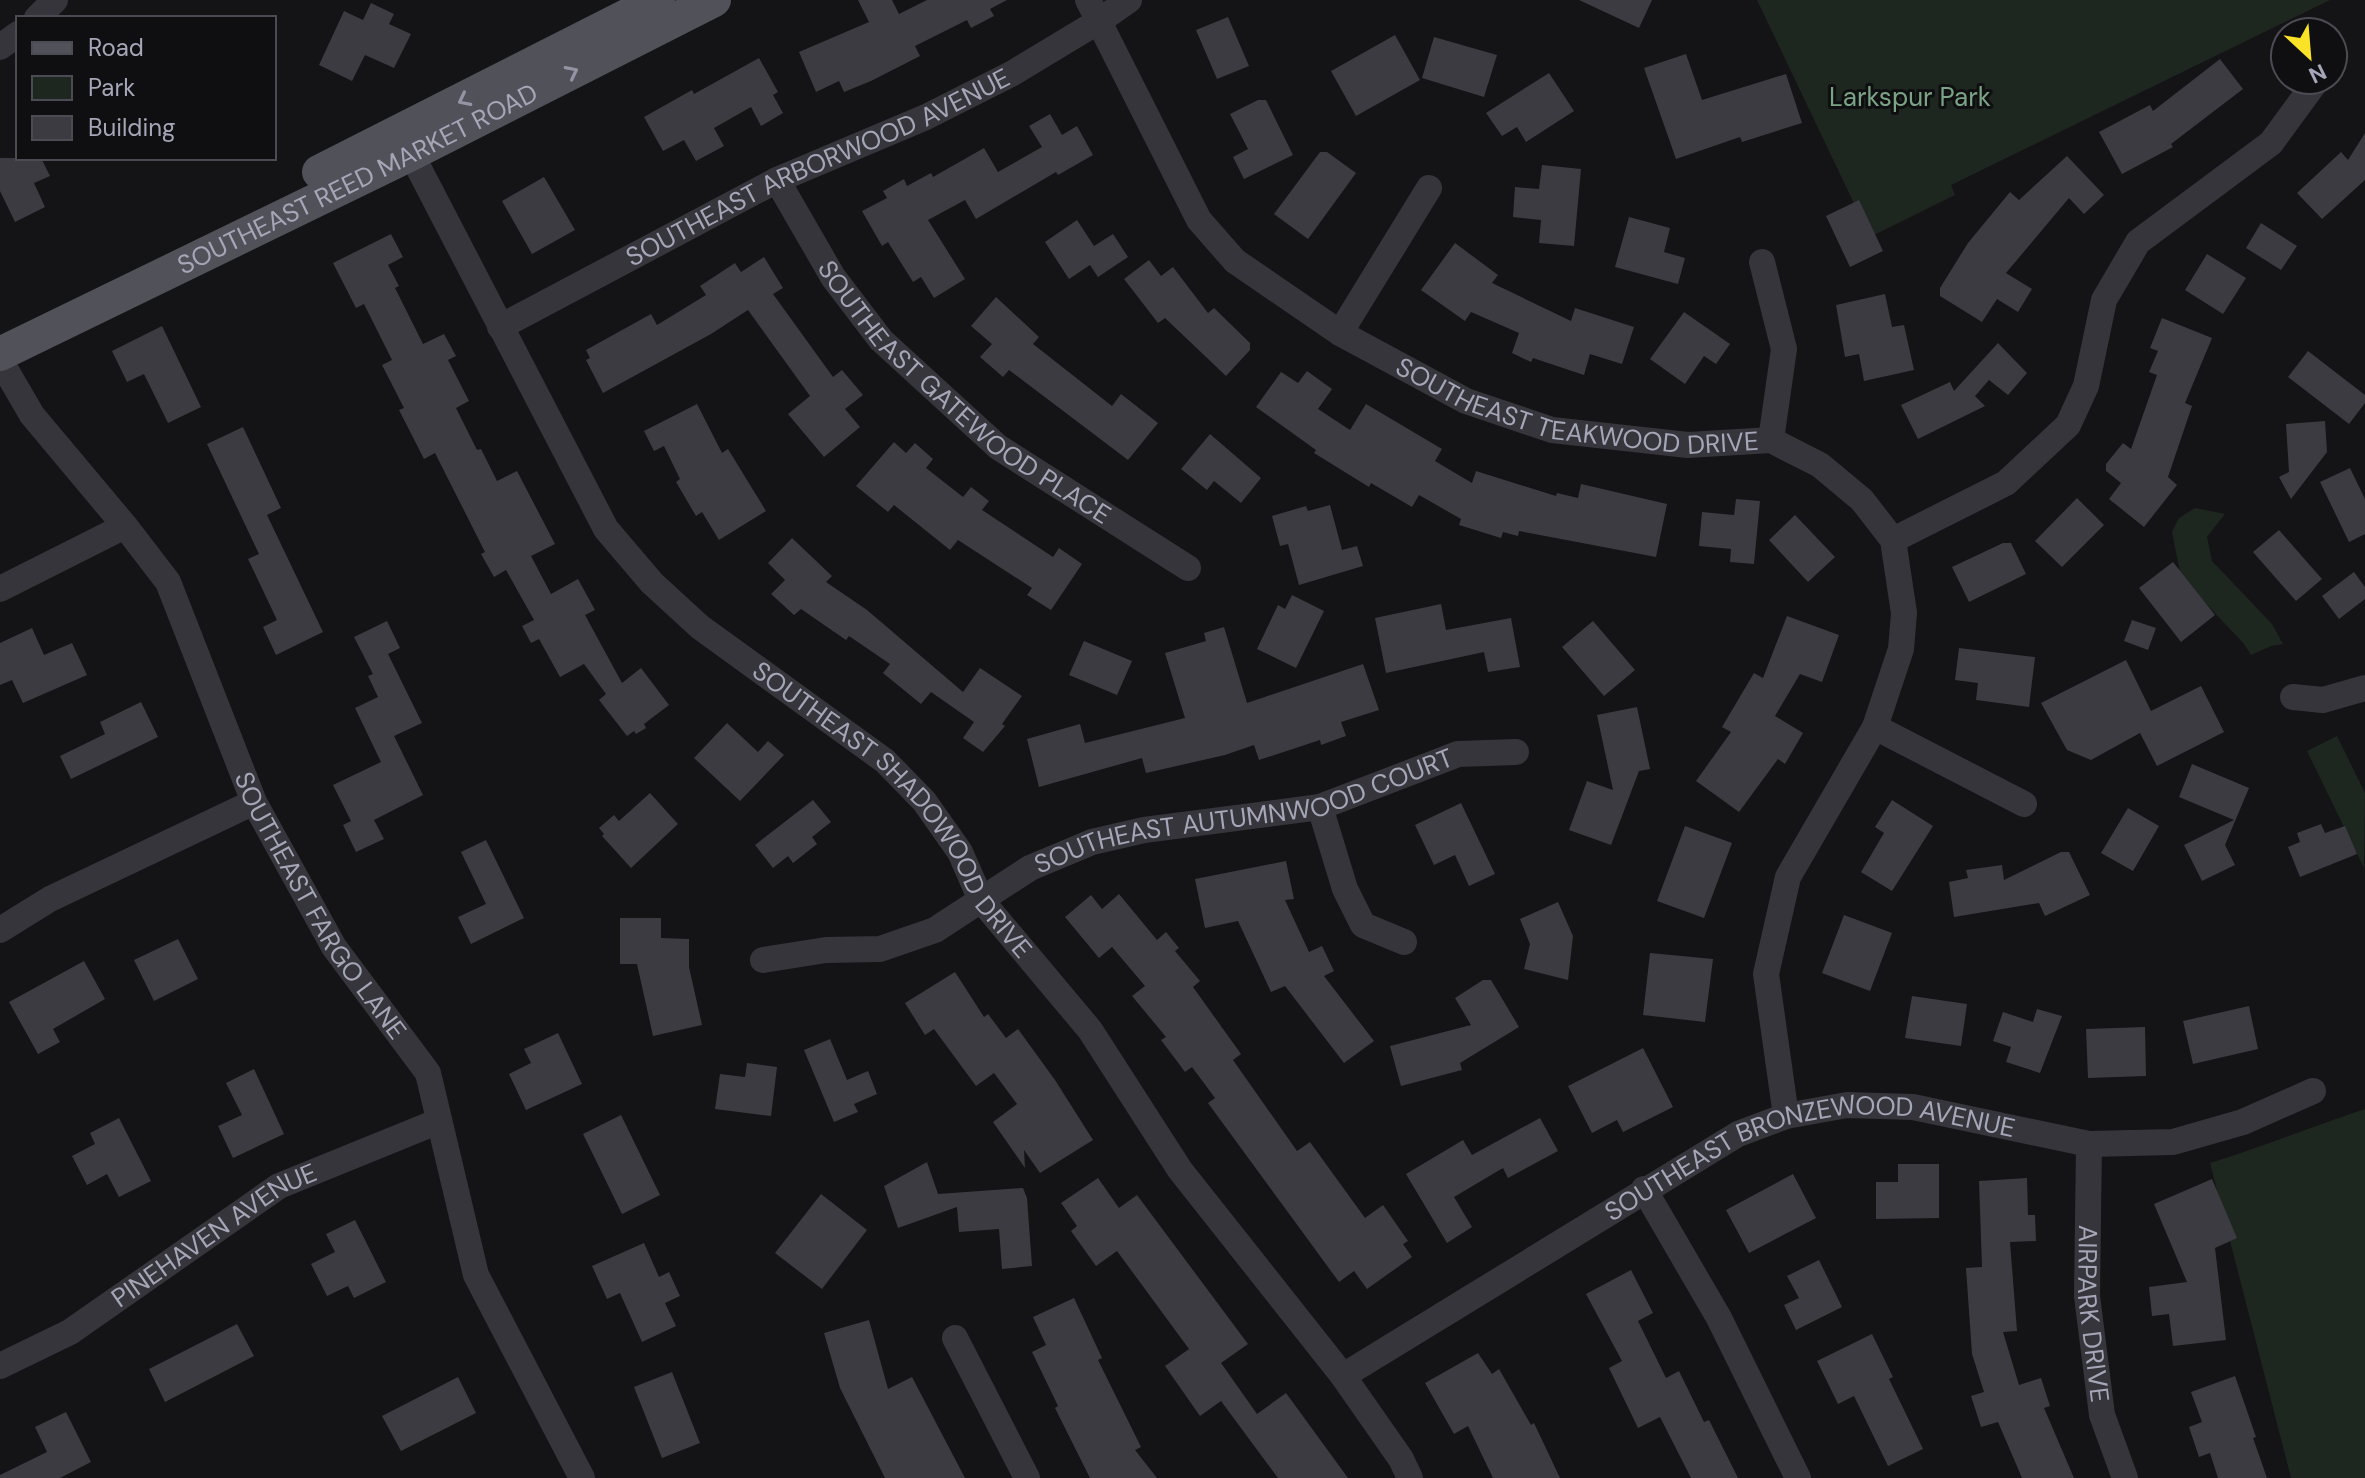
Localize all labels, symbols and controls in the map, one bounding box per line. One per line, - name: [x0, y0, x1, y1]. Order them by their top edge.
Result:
- legend: [16, 16, 276, 160]
- north arrow: [2269, 16, 2349, 96]
- text: Road: [88, 32, 144, 63]
- text: N: [2304, 57, 2331, 90]
- street label: SOUTHEAST ARBORWOOD AVENUE: [620, 60, 1016, 274]
- one-way arrow: [564, 66, 579, 82]
- text: Park: [88, 72, 135, 103]
- street label: SOUTHEAST REED MARKET ROAD: [172, 75, 543, 282]
- park label: Larkspur Park: [1829, 80, 1991, 114]
- one-way arrow: [457, 90, 472, 106]
- text: Building: [88, 112, 175, 143]
- street label: SOUTHEAST GATEWOOD PLACE: [810, 254, 1117, 532]
- street label: SOUTHEAST TEAKWOOD DRIVE: [1390, 349, 1760, 462]
- street label: SOUTHEAST SHADOWOOD DRIVE: [746, 654, 1040, 965]
- street label: SOUTHEAST AUTUMNWOOD COURT: [1029, 741, 1458, 881]
- street label: SOUTHEAST FARGO LANE: [227, 767, 414, 1046]
- street label: SOUTHEAST BRONZEWOOD AVENUE: [1598, 1087, 2018, 1229]
- street label: PINEHAVEN AVENUE: [105, 1156, 322, 1315]
- street label: AIRPARK DRIVE: [2070, 1225, 2117, 1404]

